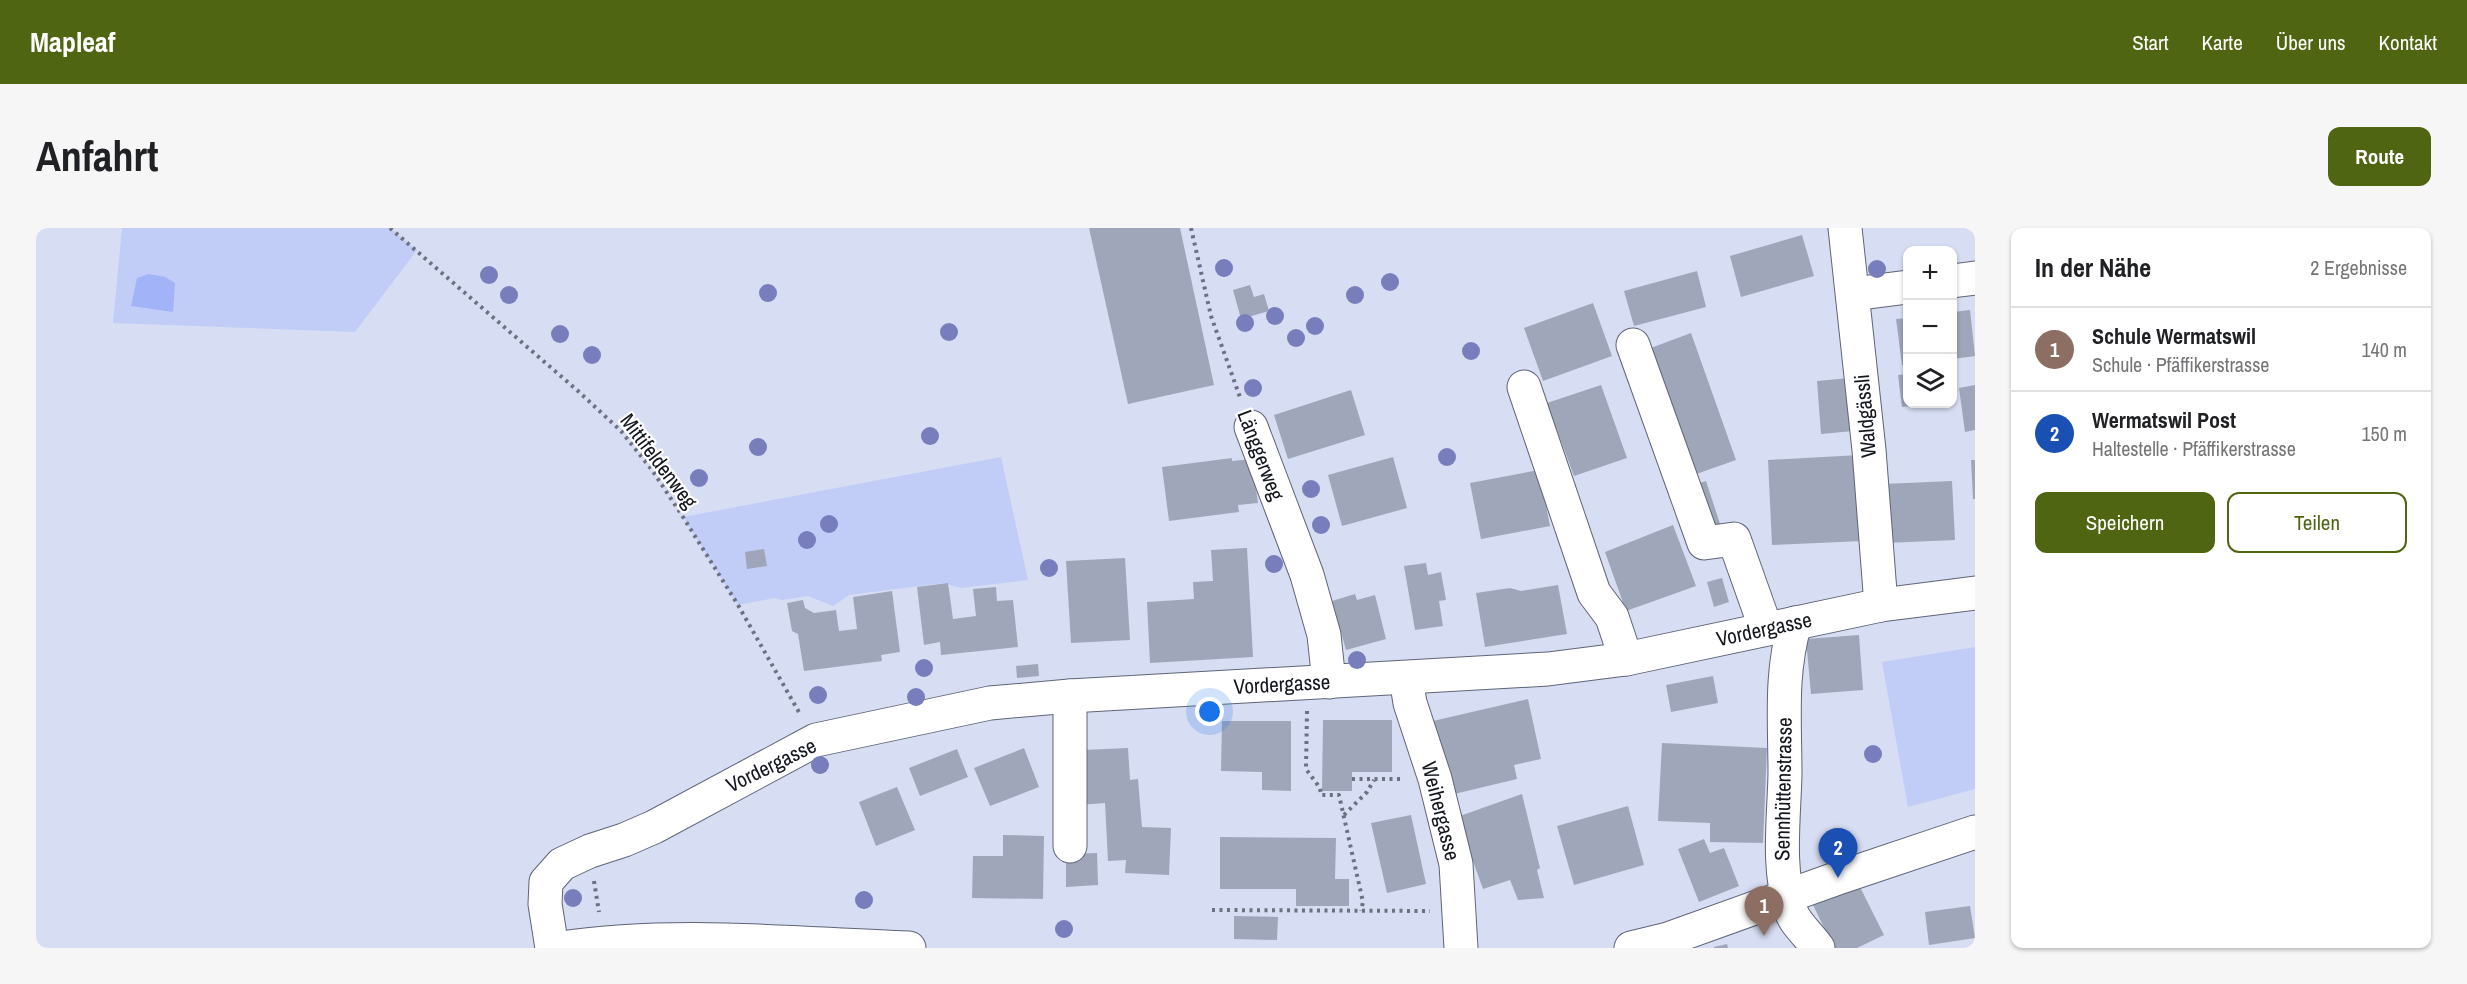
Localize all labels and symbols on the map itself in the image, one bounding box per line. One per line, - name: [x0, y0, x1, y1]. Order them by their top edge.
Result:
- street label: Waldgässli: [1847, 373, 1883, 459]
- street label: Länggerweg: [1230, 406, 1292, 505]
- street label: Mittifeldenweg: [614, 408, 705, 515]
- street label: Vordergasse: [1714, 605, 1814, 653]
- street label: Vordergasse: [1233, 667, 1331, 701]
- your location: [1195, 697, 1224, 726]
- street label: Sennhüttenstrasse: [1767, 717, 1799, 861]
- street label: Vordergasse: [721, 731, 821, 799]
- street label: Weihergasse: [1415, 758, 1467, 864]
- pin: 2: [1818, 828, 1858, 878]
- pin: 1: [1744, 886, 1784, 936]

